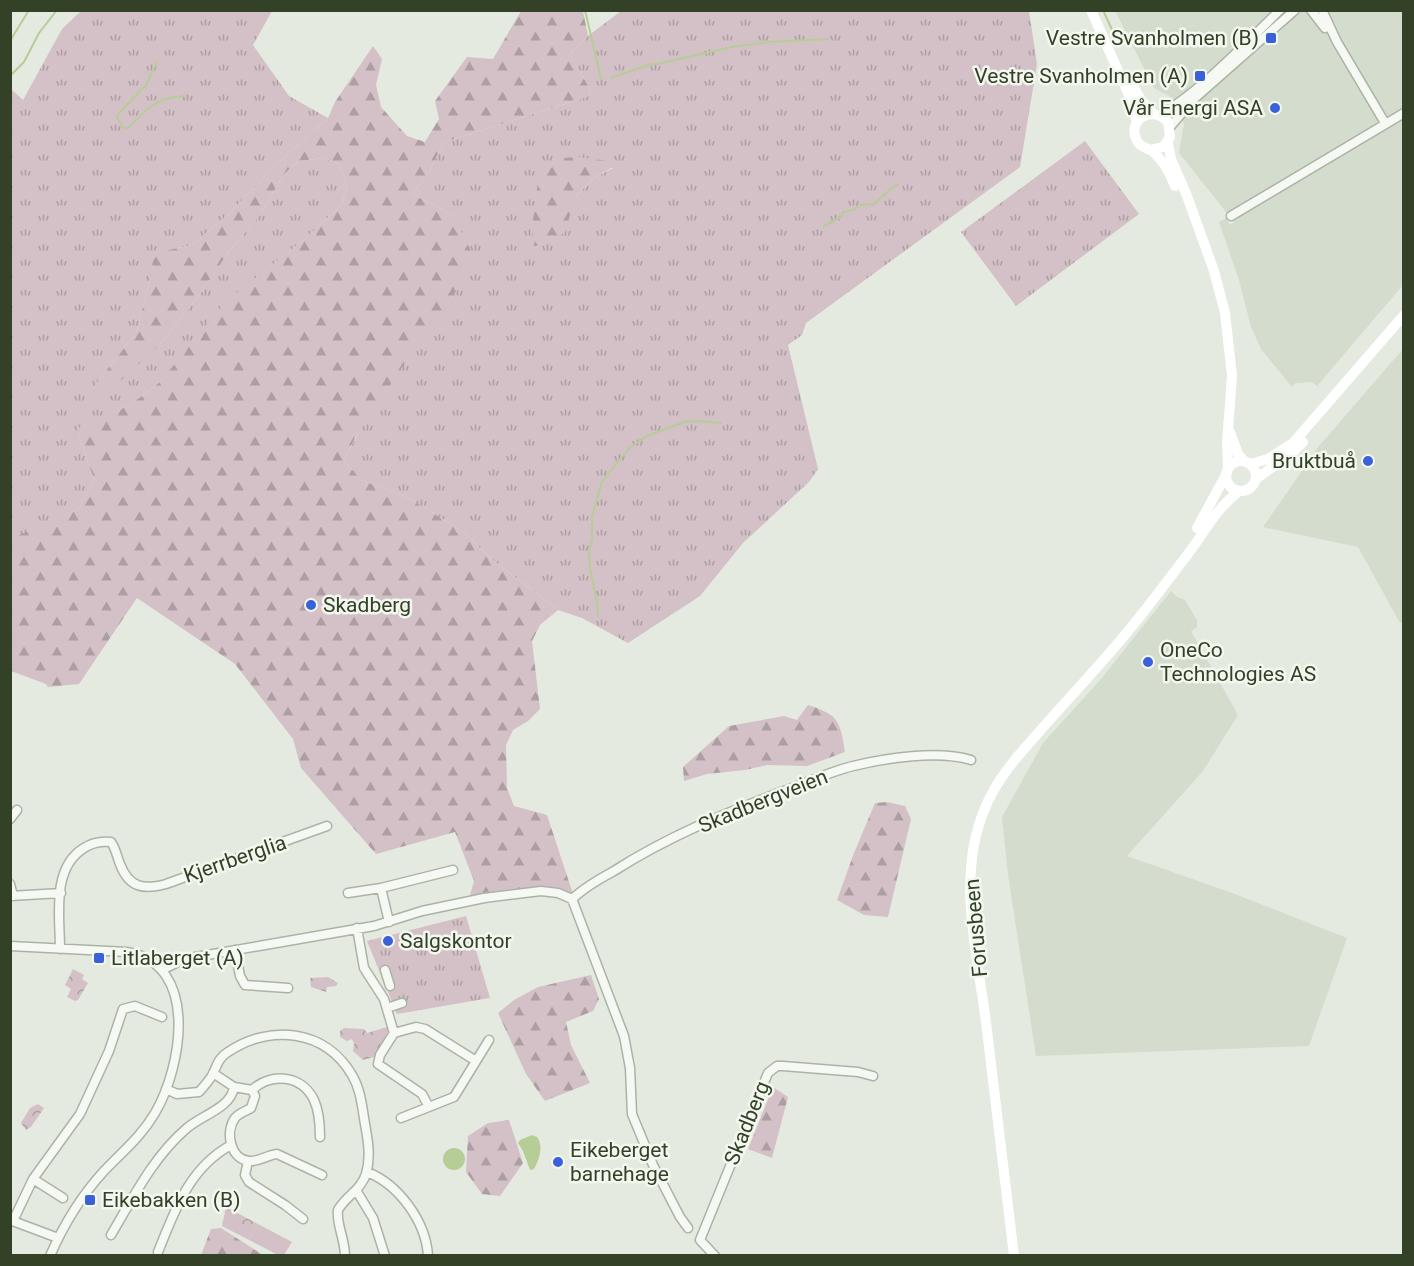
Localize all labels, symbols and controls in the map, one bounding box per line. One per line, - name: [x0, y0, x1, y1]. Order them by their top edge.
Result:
- place label: Vestre Svanholmen (B): [1046, 26, 1259, 50]
- marker: Vestre Svanholmen (B): [1264, 31, 1278, 45]
- place label: Vestre Svanholmen (A): [974, 64, 1188, 88]
- marker: Vestre Svanholmen (A): [1193, 69, 1207, 83]
- place label: Vår Energi ASA: [1123, 96, 1263, 120]
- marker: Vår Energi ASA: [1268, 101, 1282, 115]
- place label: Bruktbuå: [1272, 449, 1356, 473]
- marker: Bruktbuå: [1361, 454, 1375, 468]
- place label: Skadberg: [323, 593, 411, 617]
- marker: Skadberg: [304, 598, 318, 612]
- place label: OneCo Technologies AS: [1160, 638, 1316, 686]
- marker: OneCo Technologies AS: [1141, 655, 1155, 669]
- street label: Skadbergveien: [695, 764, 831, 838]
- street label: Kjerrberglia: [181, 830, 289, 888]
- street label: Forusbeen: [960, 878, 992, 978]
- place label: Salgskontor: [400, 929, 512, 953]
- marker: Salgskontor: [381, 934, 395, 948]
- place label: Litlaberget (A): [111, 946, 244, 970]
- marker: Litlaberget (A): [92, 951, 106, 965]
- street label: Skadberg: [719, 1078, 775, 1168]
- place label: Eikeberget barnehage: [570, 1138, 669, 1186]
- marker: Eikeberget barnehage: [551, 1155, 565, 1169]
- place label: Eikebakken (B): [102, 1188, 240, 1212]
- marker: Eikebakken (B): [83, 1193, 97, 1207]

